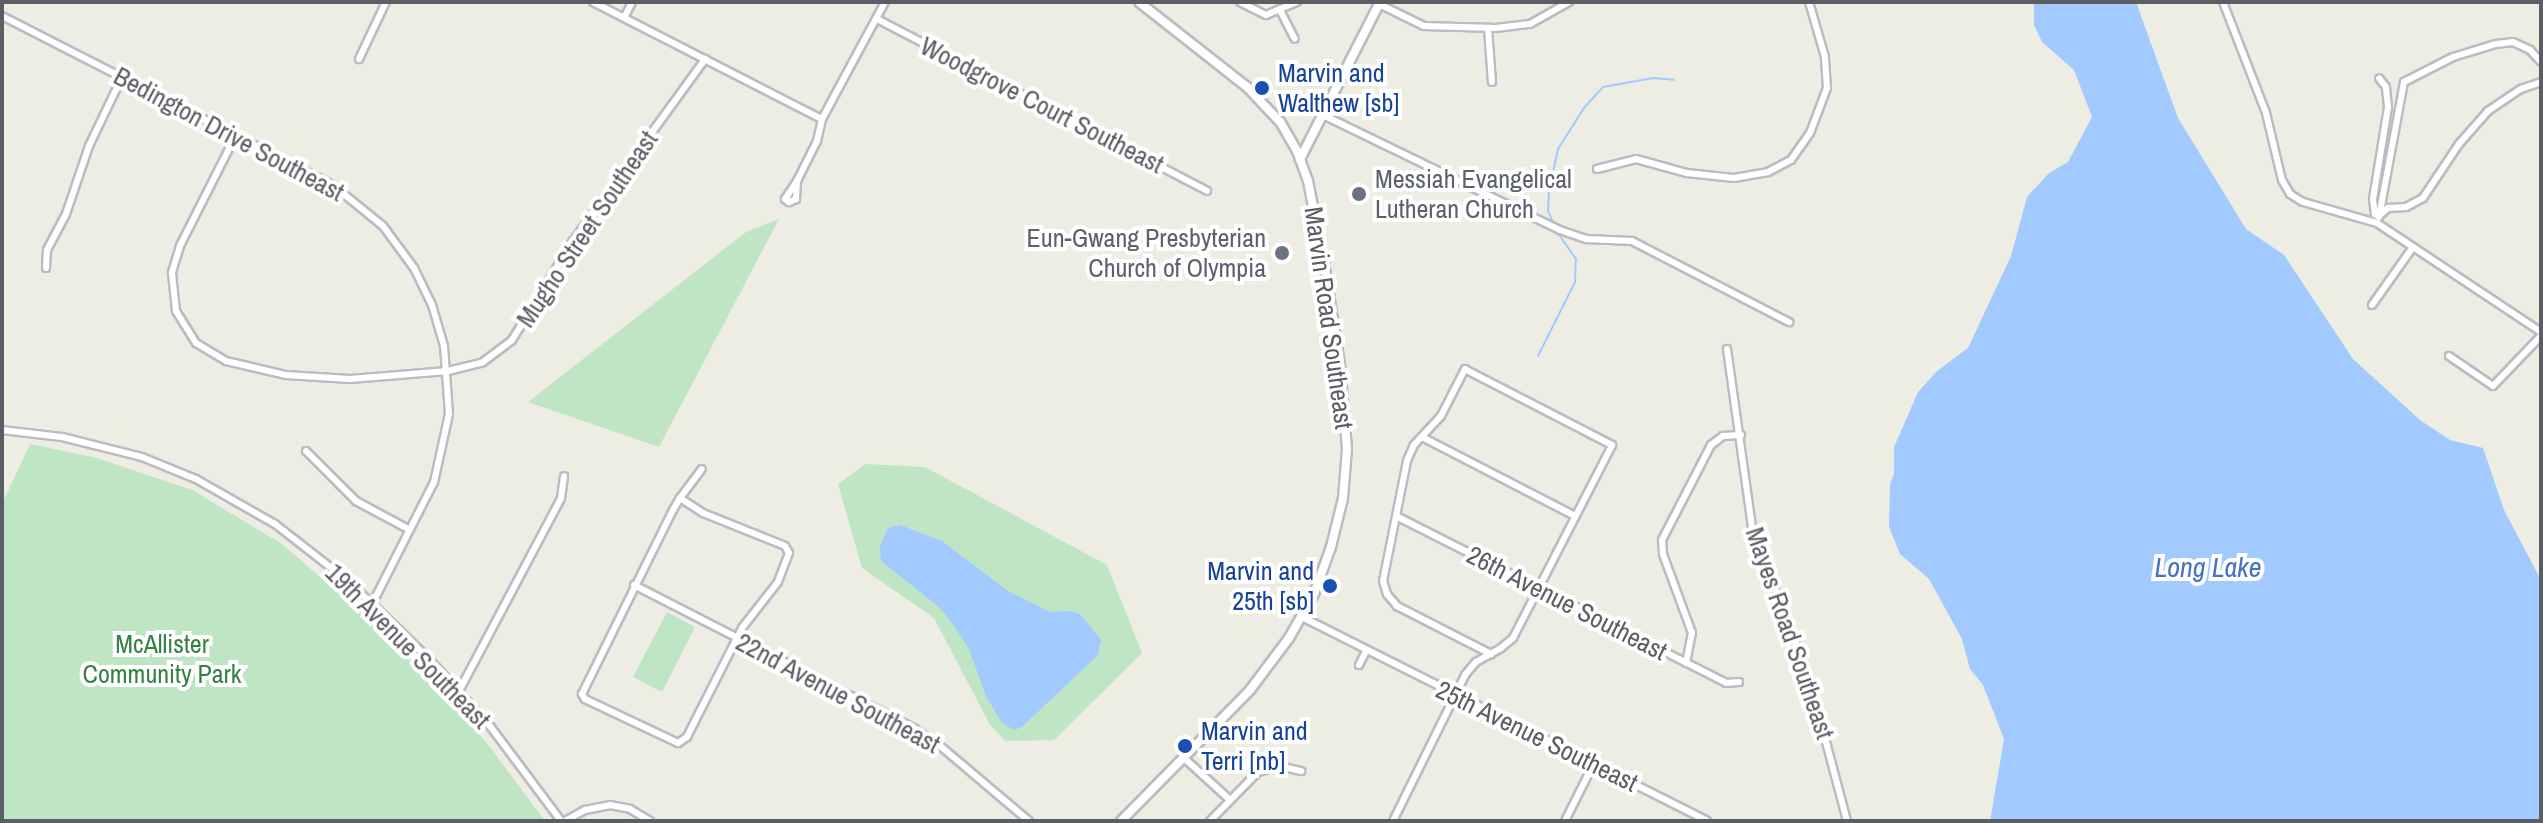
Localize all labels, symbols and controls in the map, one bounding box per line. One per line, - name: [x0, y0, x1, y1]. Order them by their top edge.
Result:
- street label: Woodgrove Court Southeast: [915, 30, 1169, 180]
- place label: Marvin and Walthew [sb]: [1278, 57, 1399, 118]
- street label: Bedington Drive Southeast: [109, 60, 349, 208]
- marker: Marvin and Walthew [sb]: [1253, 79, 1271, 97]
- street label: Mugho Street Southeast: [510, 125, 664, 333]
- place label: Messiah Evangelical Lutheran Church: [1375, 163, 1572, 224]
- marker: Messiah Evangelical Lutheran Church: [1350, 185, 1368, 203]
- street label: Marvin Road Southeast: [1298, 205, 1360, 431]
- place label: Eun-Gwang Presbyterian Church of Olympia: [1027, 222, 1266, 284]
- marker: Eun-Gwang Presbyterian Church of Olympia: [1273, 244, 1291, 262]
- street label: Mayes Road Southeast: [1739, 523, 1841, 743]
- street label: 26th Avenue Southeast: [1461, 539, 1673, 667]
- water label: Long Lake: [2154, 550, 2262, 584]
- place label: Marvin and 25th [sb]: [1207, 555, 1314, 616]
- street label: 19th Avenue Southeast: [319, 557, 497, 735]
- marker: Marvin and 25th [sb]: [1321, 577, 1339, 595]
- street label: 22nd Avenue Southeast: [730, 626, 946, 760]
- park label: McAllister Community Park: [83, 628, 241, 690]
- street label: 25th Avenue Southeast: [1431, 673, 1643, 799]
- place label: Marvin and Terri [nb]: [1201, 715, 1308, 776]
- marker: Marvin and Terri [nb]: [1176, 737, 1194, 755]

